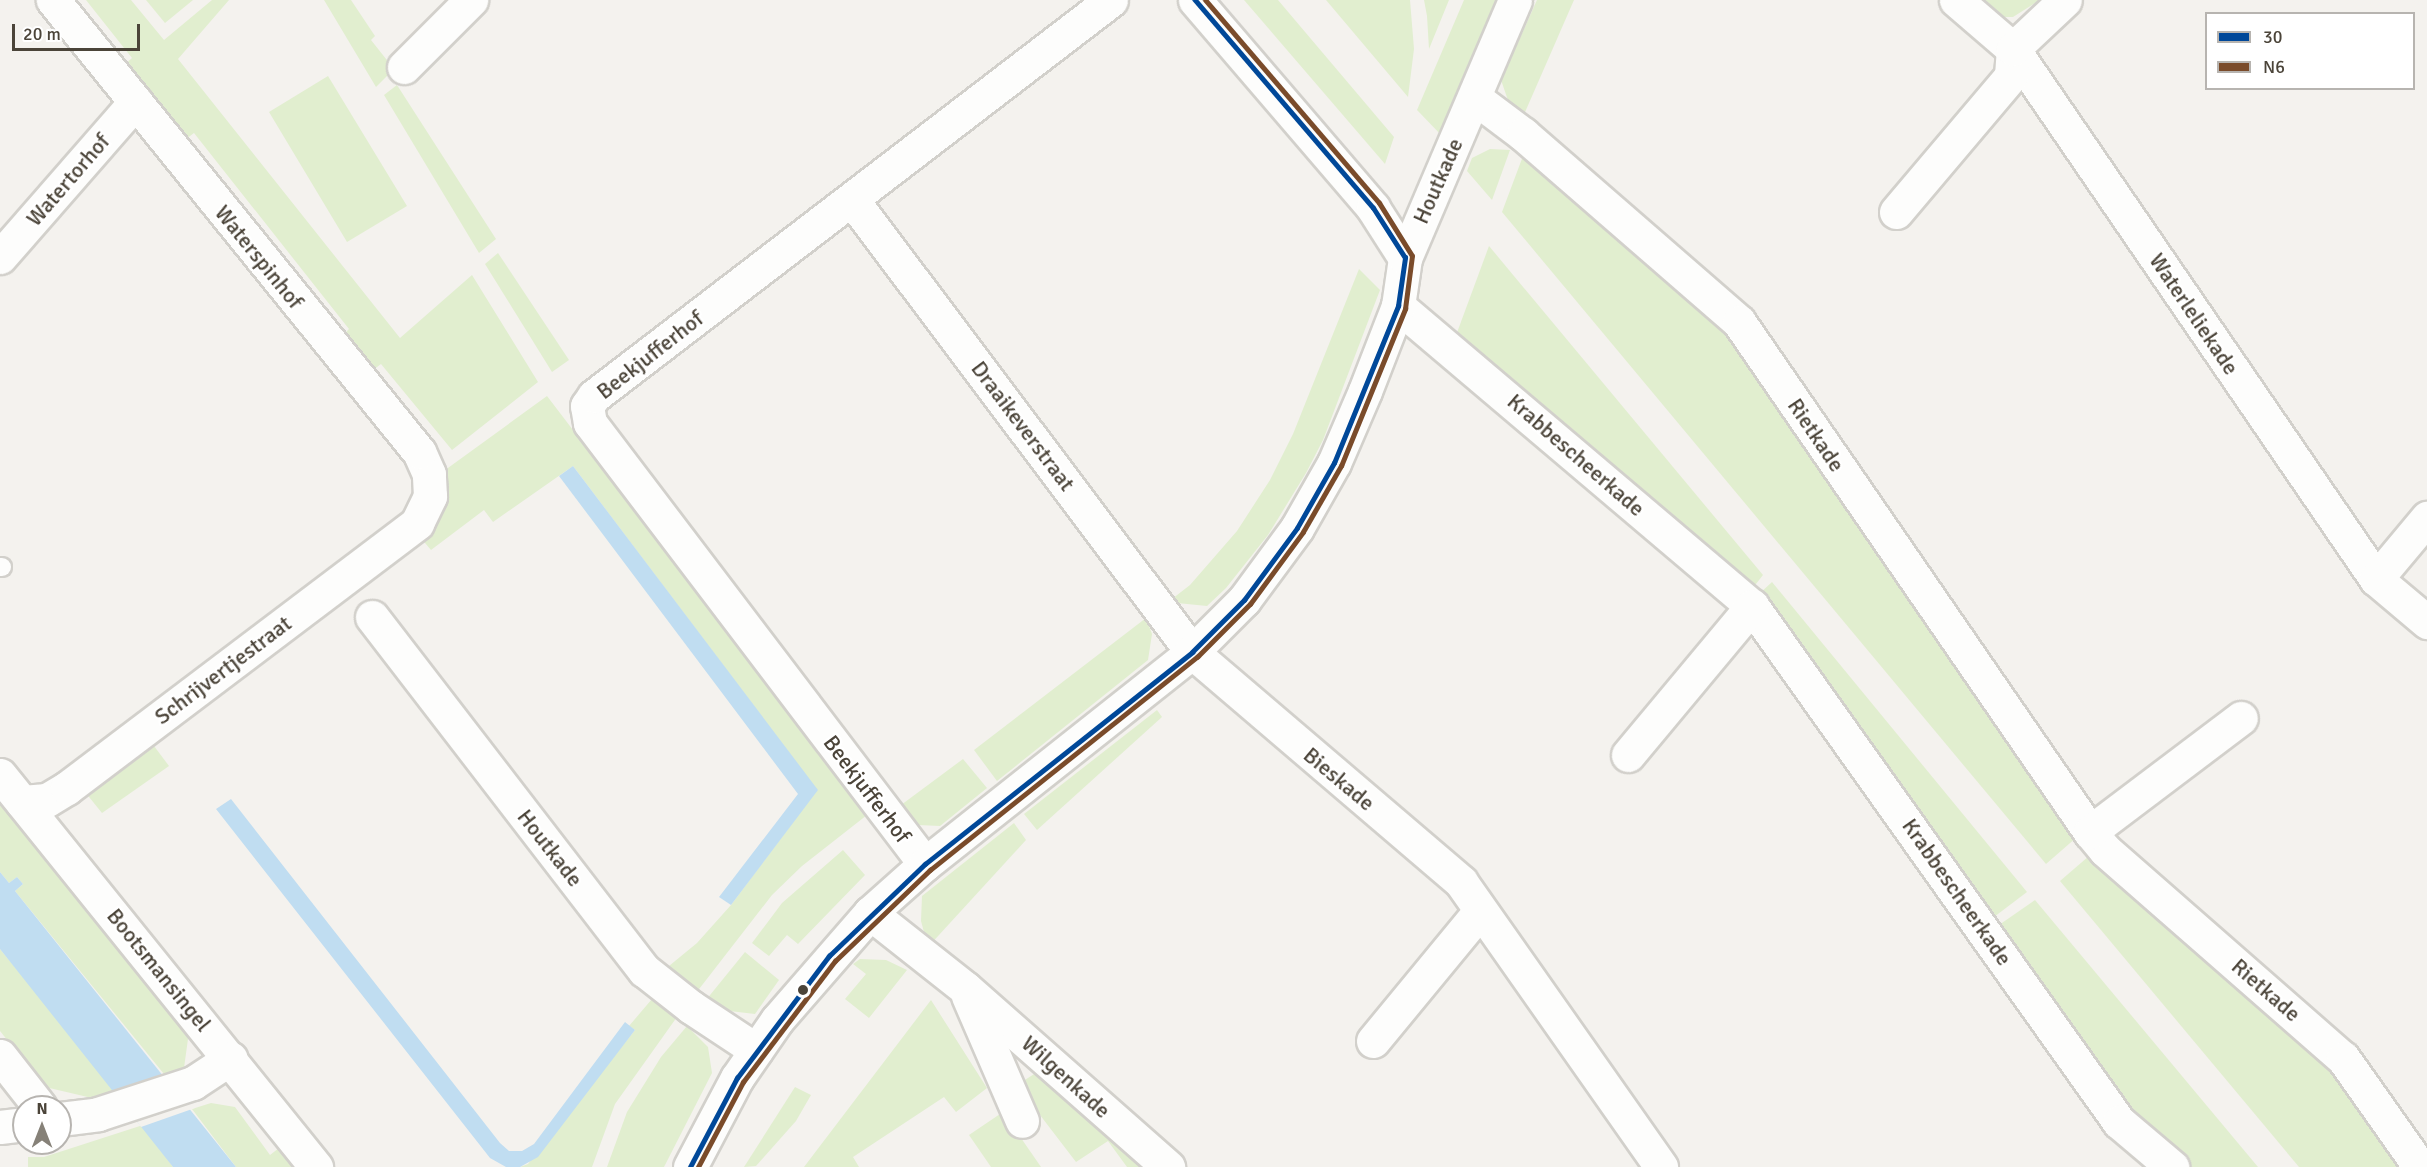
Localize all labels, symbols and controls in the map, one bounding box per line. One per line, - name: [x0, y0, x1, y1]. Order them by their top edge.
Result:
- scale bar: [15, 12, 142, 50]
- legend: [2205, 12, 2415, 90]
- text: 20 m: [23, 23, 61, 45]
- text: 30: [2263, 26, 2282, 48]
- text: N6: [2263, 56, 2285, 78]
- street label: Watertorhof: [21, 128, 115, 232]
- street label: Houtkade: [1407, 134, 1469, 228]
- street label: Waterspinhof: [209, 200, 309, 314]
- street label: Waterleliekade: [2144, 248, 2244, 380]
- street label: Beekjufferhof: [591, 305, 709, 405]
- street label: Draaikeverstraat: [966, 356, 1080, 496]
- street label: Krabbescheerkade: [1502, 388, 1650, 522]
- street label: Rietkade: [1782, 393, 1850, 477]
- street label: Schrijvertjestraat: [149, 610, 297, 730]
- street label: Beekjufferhof: [818, 730, 916, 848]
- street label: Bieskade: [1298, 742, 1380, 816]
- street label: Houtkade: [512, 804, 588, 892]
- street label: Krabbescheerkade: [1896, 813, 2018, 971]
- street label: Bootsmansingel: [101, 903, 217, 1037]
- street label: Rietkade: [2226, 953, 2306, 1027]
- unlabelled marker: [797, 984, 809, 996]
- street label: Wilgenkade: [1016, 1030, 1116, 1124]
- north arrow: [12, 1095, 72, 1155]
- text: N: [36, 1099, 48, 1119]

